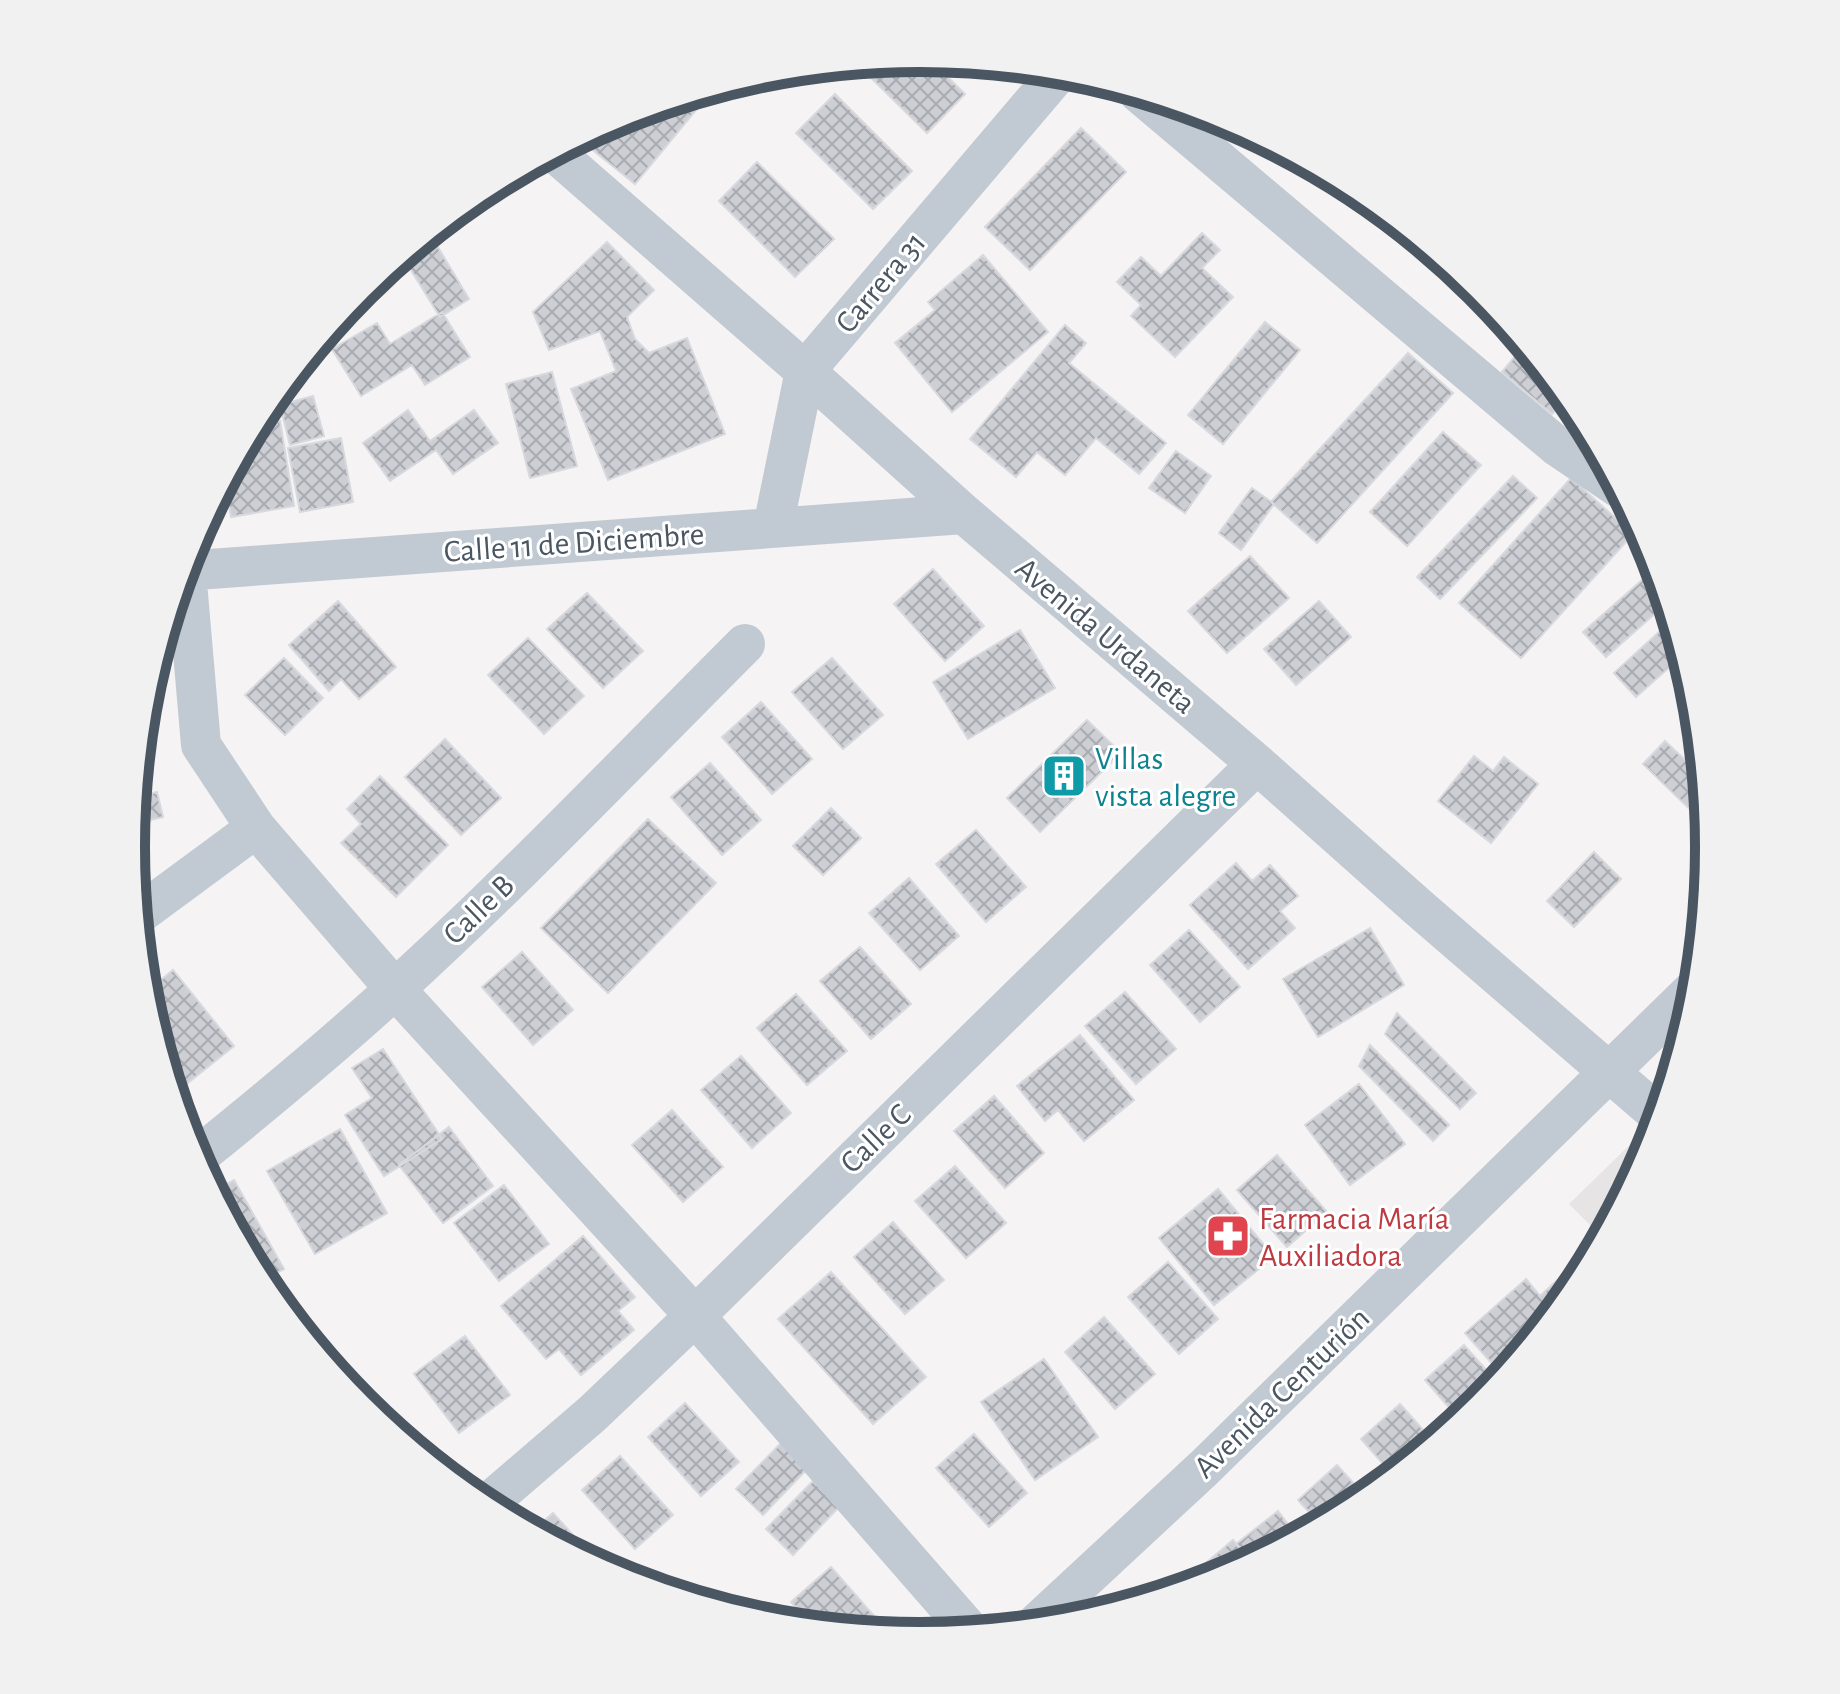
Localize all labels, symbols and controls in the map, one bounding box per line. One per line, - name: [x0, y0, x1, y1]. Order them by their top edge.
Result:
- street label: Carrera 31: [830, 226, 932, 339]
- street label: Calle 11 de Diciembre: [443, 518, 705, 568]
- street label: Avenida Urdaneta: [1009, 552, 1201, 720]
- place label: Villas vista alegre: [1095, 743, 1236, 812]
- building icon: Villas vista alegre: [1040, 752, 1088, 800]
- street label: Calle B: [437, 869, 520, 951]
- street label: Calle C: [834, 1098, 917, 1179]
- place label: Farmacia María Auxiliadora: [1259, 1203, 1450, 1272]
- pharmacy icon: Farmacia María Auxiliadora: [1204, 1212, 1252, 1260]
- street label: Avenida Centurión: [1188, 1301, 1376, 1484]

